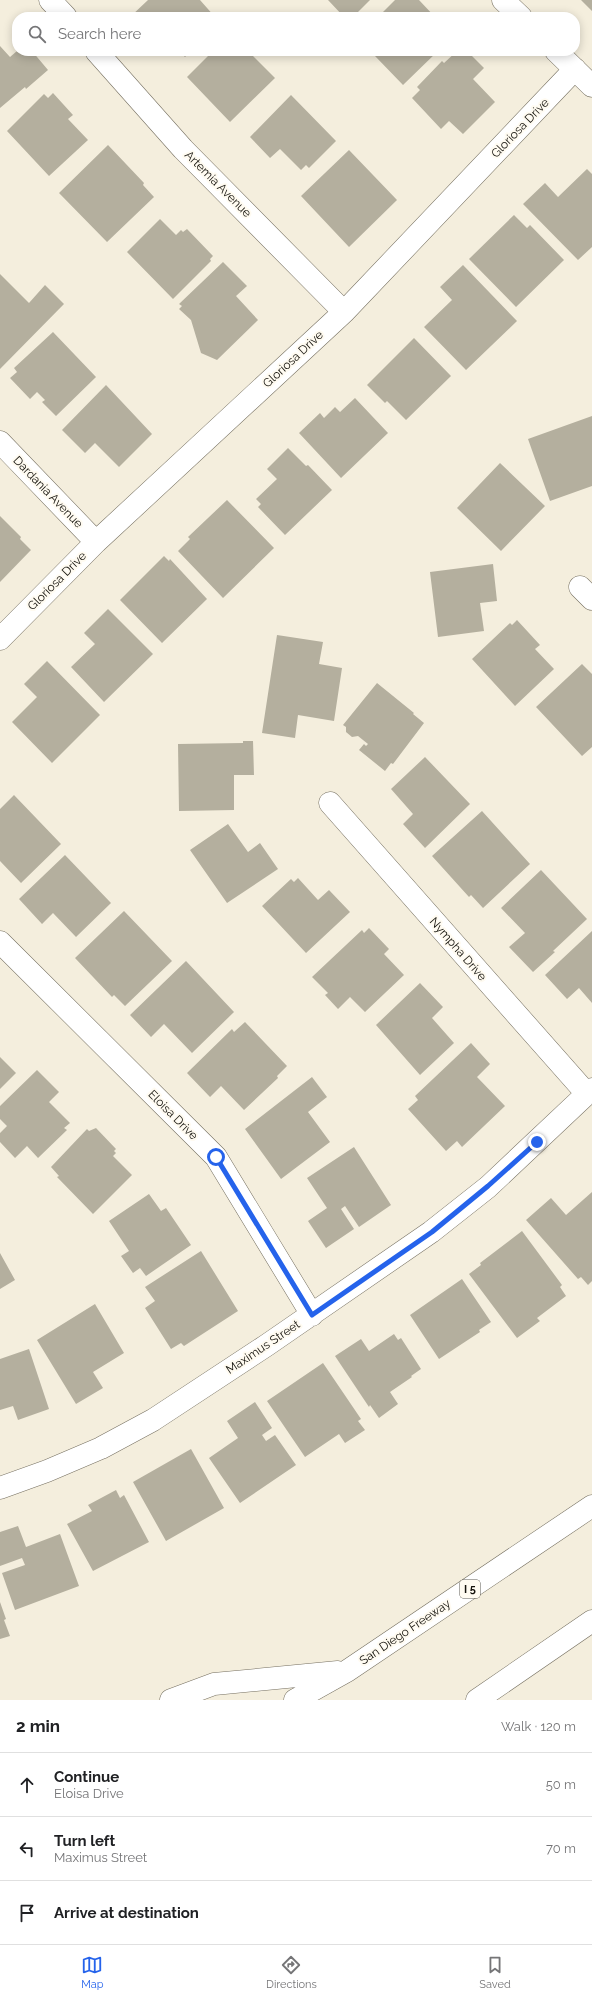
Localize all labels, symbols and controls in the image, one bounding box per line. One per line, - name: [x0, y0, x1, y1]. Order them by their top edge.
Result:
- search box: [12, 12, 580, 56]
- icon: search: [26, 23, 48, 45]
- text: Search here: [58, 25, 141, 43]
- street label: Gloriosa Drive: [488, 95, 552, 161]
- street label: Artemia Avenue: [182, 148, 254, 220]
- street label: Gloriosa Drive: [260, 328, 326, 390]
- street label: Dardania Avenue: [10, 453, 86, 531]
- street label: Gloriosa Drive: [25, 549, 89, 613]
- street label: Nympha Drive: [427, 914, 489, 984]
- street label: Eloisa Drive: [145, 1087, 201, 1143]
- route end: [528, 1133, 546, 1151]
- route start: [207, 1148, 225, 1166]
- street label: Maximus Street: [223, 1317, 303, 1377]
- road number: I 5: [460, 1580, 480, 1598]
- street label: San Diego Freeway: [357, 1596, 454, 1668]
- text: 2 min: [16, 1716, 60, 1736]
- text: Walk · 120 m: [501, 1719, 576, 1734]
- text: Continue: [54, 1768, 119, 1786]
- icon: ahead: [16, 1774, 38, 1796]
- text: 50 m: [546, 1777, 576, 1792]
- text: Eloisa Drive: [54, 1786, 124, 1801]
- text: Turn left: [54, 1832, 115, 1850]
- icon: left: [16, 1838, 38, 1860]
- text: 70 m: [546, 1841, 576, 1856]
- text: Maximus Street: [54, 1850, 147, 1865]
- icon: arrive: [16, 1902, 38, 1924]
- text: Arrive at destination: [54, 1904, 199, 1922]
- tab: Map: [81, 1954, 104, 1991]
- tab: Directions: [266, 1954, 317, 1991]
- tab: Saved: [479, 1954, 511, 1991]

